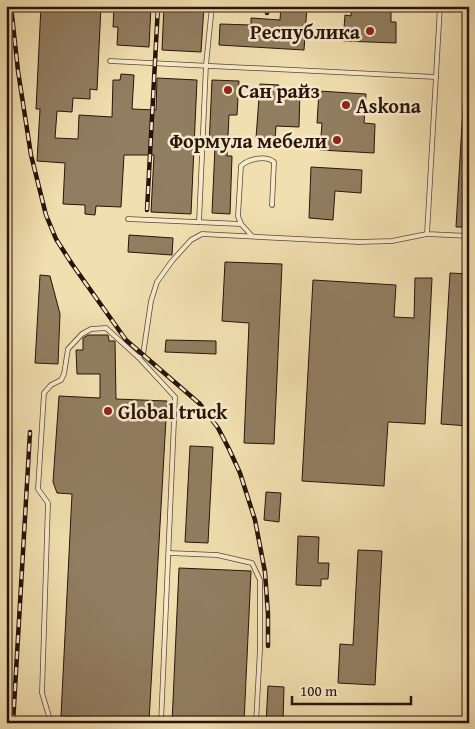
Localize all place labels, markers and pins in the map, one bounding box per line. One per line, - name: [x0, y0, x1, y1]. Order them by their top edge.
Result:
- place label: Республика: [250, 17, 361, 46]
- marker: Республика: [364, 25, 376, 37]
- place label: Сан райз: [238, 76, 320, 105]
- marker: Сан райз: [222, 84, 234, 96]
- place label: Askona: [356, 91, 422, 120]
- marker: Askona: [340, 99, 352, 111]
- place label: Формула мебели: [169, 126, 327, 155]
- marker: Формула мебели: [331, 134, 343, 146]
- place label: Global truck: [118, 397, 228, 426]
- marker: Global truck: [102, 405, 114, 417]

